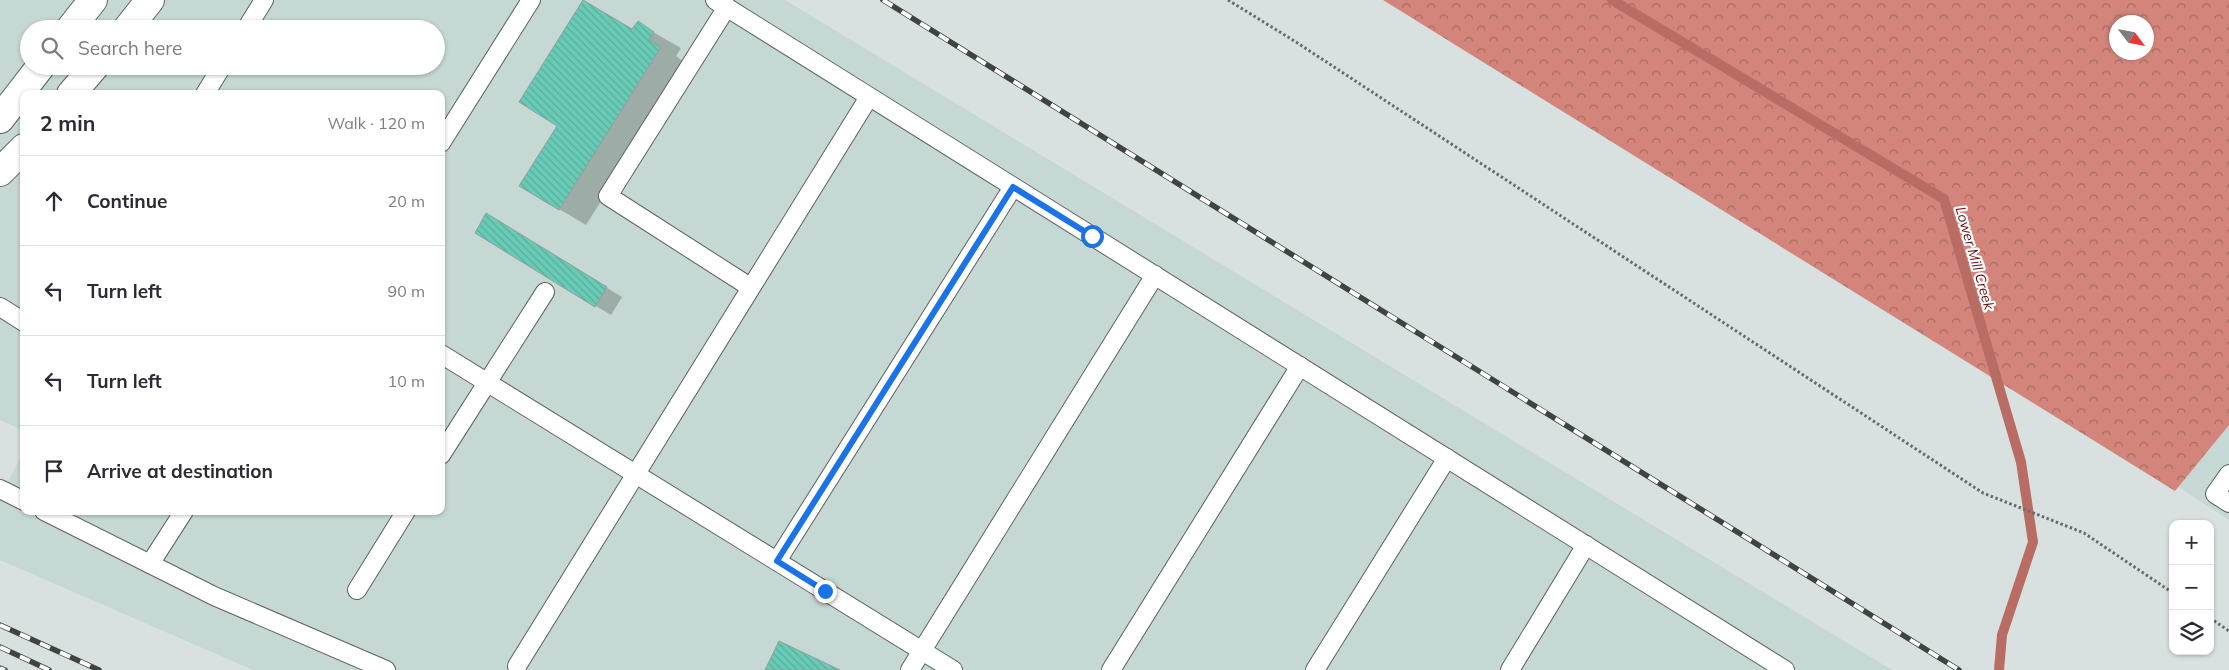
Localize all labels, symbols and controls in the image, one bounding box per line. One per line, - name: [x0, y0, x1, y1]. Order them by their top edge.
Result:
- north arrow: [2109, 15, 2154, 60]
- search box: [20, 20, 445, 75]
- icon: search: [38, 34, 66, 62]
- text: Search here: [78, 36, 182, 60]
- text: 2 min: [40, 110, 95, 136]
- text: Walk · 120 m: [327, 113, 425, 133]
- icon: ahead: [40, 187, 68, 215]
- text: Continue: [87, 189, 167, 213]
- text: 20 m: [388, 191, 425, 211]
- water label: Lower Mill Creek: [1952, 204, 1999, 312]
- route start: [1081, 225, 1104, 248]
- icon: left: [40, 277, 68, 305]
- text: Turn left: [87, 279, 162, 303]
- text: 90 m: [388, 281, 425, 301]
- icon: left: [40, 367, 68, 395]
- text: Turn left: [87, 369, 162, 393]
- text: 10 m: [388, 371, 425, 391]
- icon: arrive: [40, 457, 68, 485]
- text: Arrive at destination: [87, 459, 273, 483]
- map controls: [2169, 520, 2214, 655]
- button: +: [2169, 520, 2214, 565]
- button: −: [2169, 565, 2214, 610]
- route end: [814, 580, 837, 603]
- button: layers: [2169, 610, 2214, 655]

